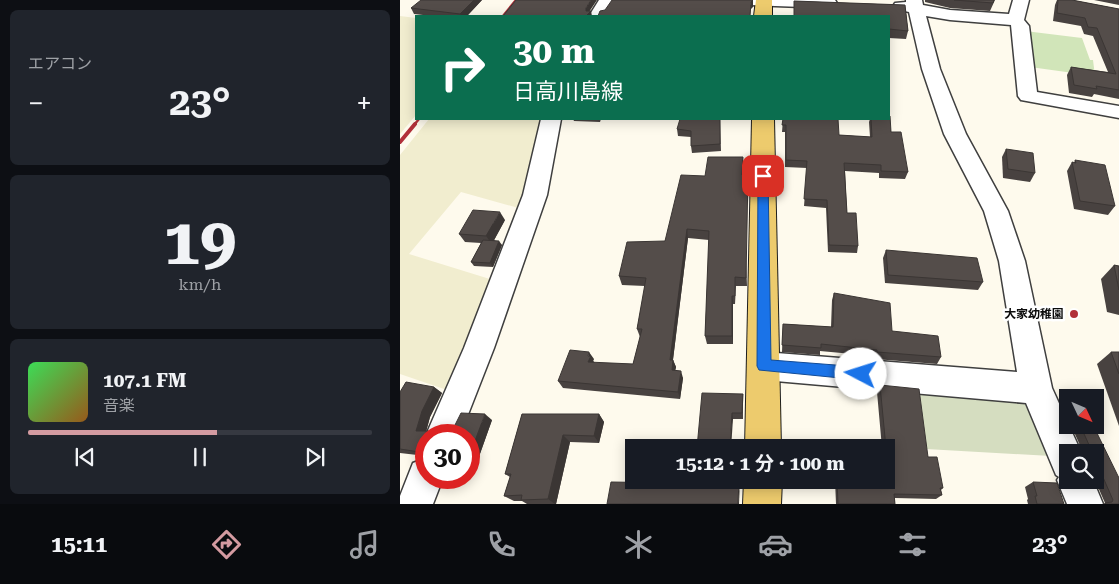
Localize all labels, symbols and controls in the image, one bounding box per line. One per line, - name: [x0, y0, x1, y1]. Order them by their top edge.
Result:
- text: 30 m: [513, 31, 595, 72]
- icon: right: [430, 35, 495, 100]
- text: エアコン: [28, 54, 92, 73]
- text: 日高川島線: [513, 79, 623, 104]
- text: 23°: [169, 80, 231, 124]
- text: −: [28, 87, 44, 120]
- text: +: [356, 87, 372, 120]
- pin: [742, 155, 784, 197]
- icon: arrive: [749, 162, 777, 190]
- text: 19: [164, 204, 236, 280]
- text: km/h: [179, 275, 221, 294]
- place label: 大家幼稚園: [1004, 307, 1064, 321]
- marker: 大家幼稚園: [1068, 308, 1080, 320]
- position arrow: [834, 347, 886, 399]
- text: 107.1 FM: [103, 369, 186, 392]
- north arrow: [1059, 389, 1104, 434]
- map controls: [1059, 389, 1104, 489]
- text: 音楽: [103, 396, 135, 415]
- speed limit sign: 30: [415, 424, 480, 489]
- icon: previous: [71, 443, 99, 471]
- icon: pause: [186, 443, 214, 471]
- icon: next: [301, 443, 329, 471]
- button: search: [1059, 444, 1104, 489]
- text: 15:12 · 1 分 · 100 m: [675, 452, 845, 475]
- icon: directions: [209, 527, 244, 562]
- icon: music: [347, 527, 382, 562]
- icon: phone: [484, 527, 519, 562]
- icon: climate: [621, 527, 656, 562]
- icon: car: [758, 527, 793, 562]
- icon: filters: [895, 527, 930, 562]
- text: 15:11: [51, 532, 107, 557]
- text: 23°: [1032, 532, 1068, 557]

